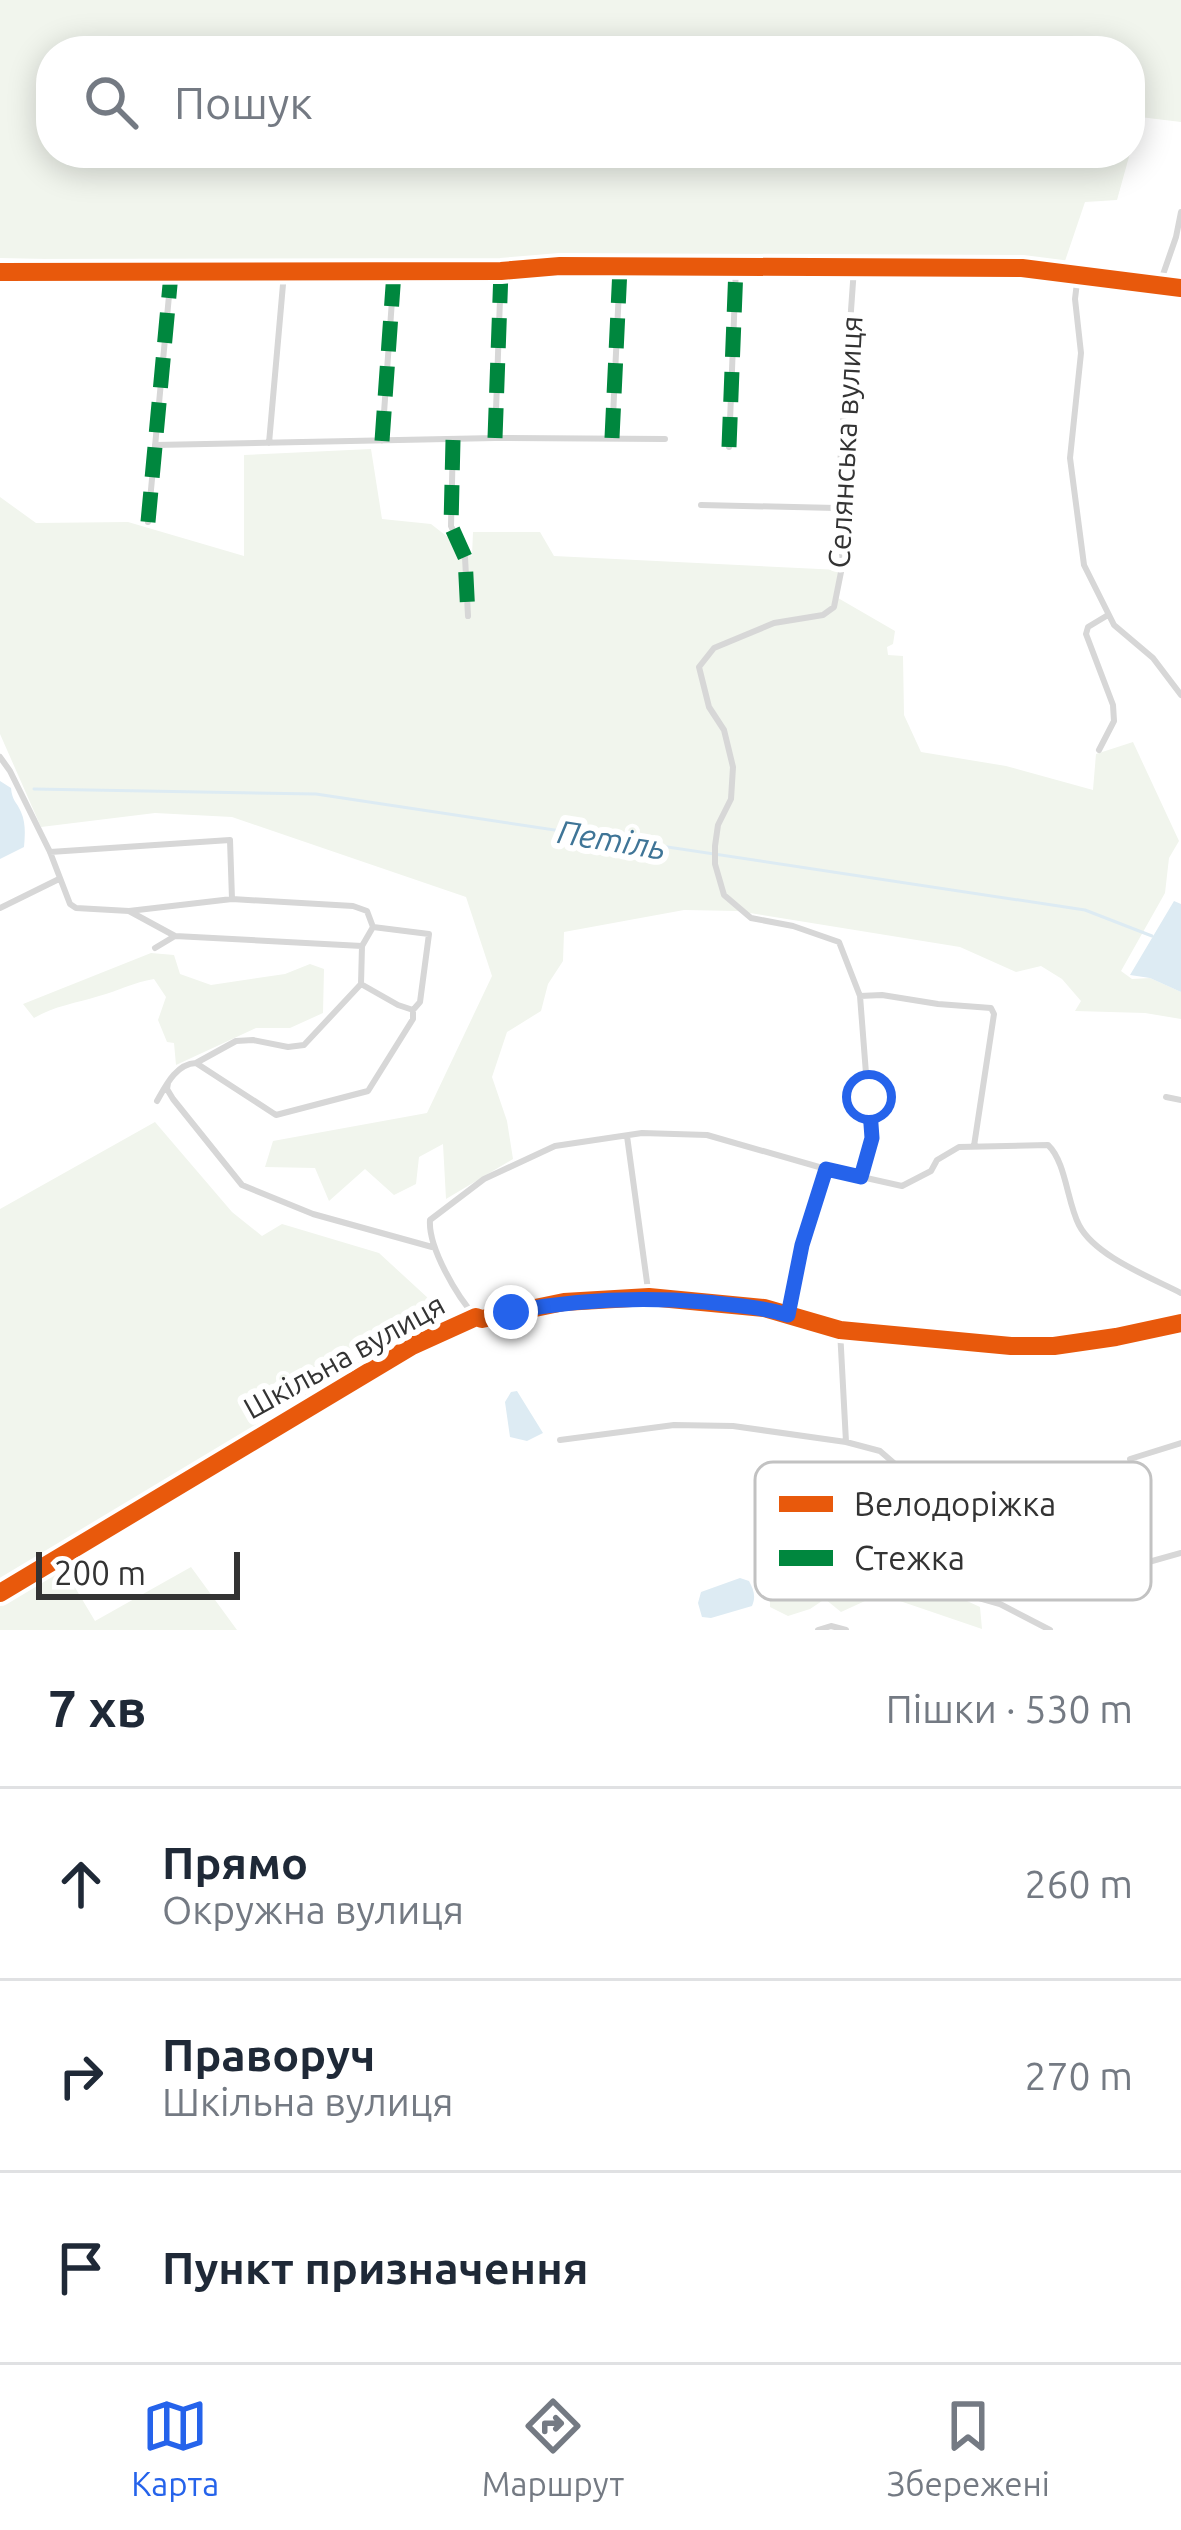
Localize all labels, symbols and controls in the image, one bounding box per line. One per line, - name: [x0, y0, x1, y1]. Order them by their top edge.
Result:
- search box: [36, 36, 1145, 168]
- icon: search: [78, 69, 144, 135]
- text: Пошук: [174, 77, 313, 128]
- street label: Селянська вулиця: [821, 315, 869, 569]
- water label: Петіль: [555, 812, 669, 866]
- route start: [842, 1070, 896, 1124]
- route end: [484, 1285, 538, 1339]
- street label: Шкільна вулиця: [238, 1287, 450, 1425]
- legend: [755, 1462, 1151, 1600]
- text: Велодоріжка: [854, 1485, 1056, 1522]
- text: Стежка: [854, 1539, 965, 1576]
- scale bar: [36, 1546, 240, 1599]
- text: 200 m: [54, 1554, 146, 1591]
- text: 7 хв: [48, 1679, 146, 1737]
- text: Пішки · 530 m: [886, 1687, 1133, 1730]
- text: Прямо: [162, 1837, 308, 1888]
- icon: ahead: [48, 1851, 114, 1917]
- text: 260 m: [1024, 1862, 1133, 1905]
- text: Окружна вулиця: [162, 1888, 464, 1931]
- text: Праворуч: [162, 2029, 375, 2080]
- icon: right: [48, 2043, 114, 2109]
- text: 270 m: [1024, 2054, 1133, 2097]
- text: Шкільна вулиця: [162, 2080, 453, 2123]
- icon: arrive: [48, 2235, 114, 2301]
- text: Пункт призначення: [162, 2242, 589, 2293]
- tab: Карта: [131, 2393, 219, 2502]
- tab: Маршрут: [482, 2393, 624, 2502]
- tab: Збережені: [887, 2393, 1050, 2502]

